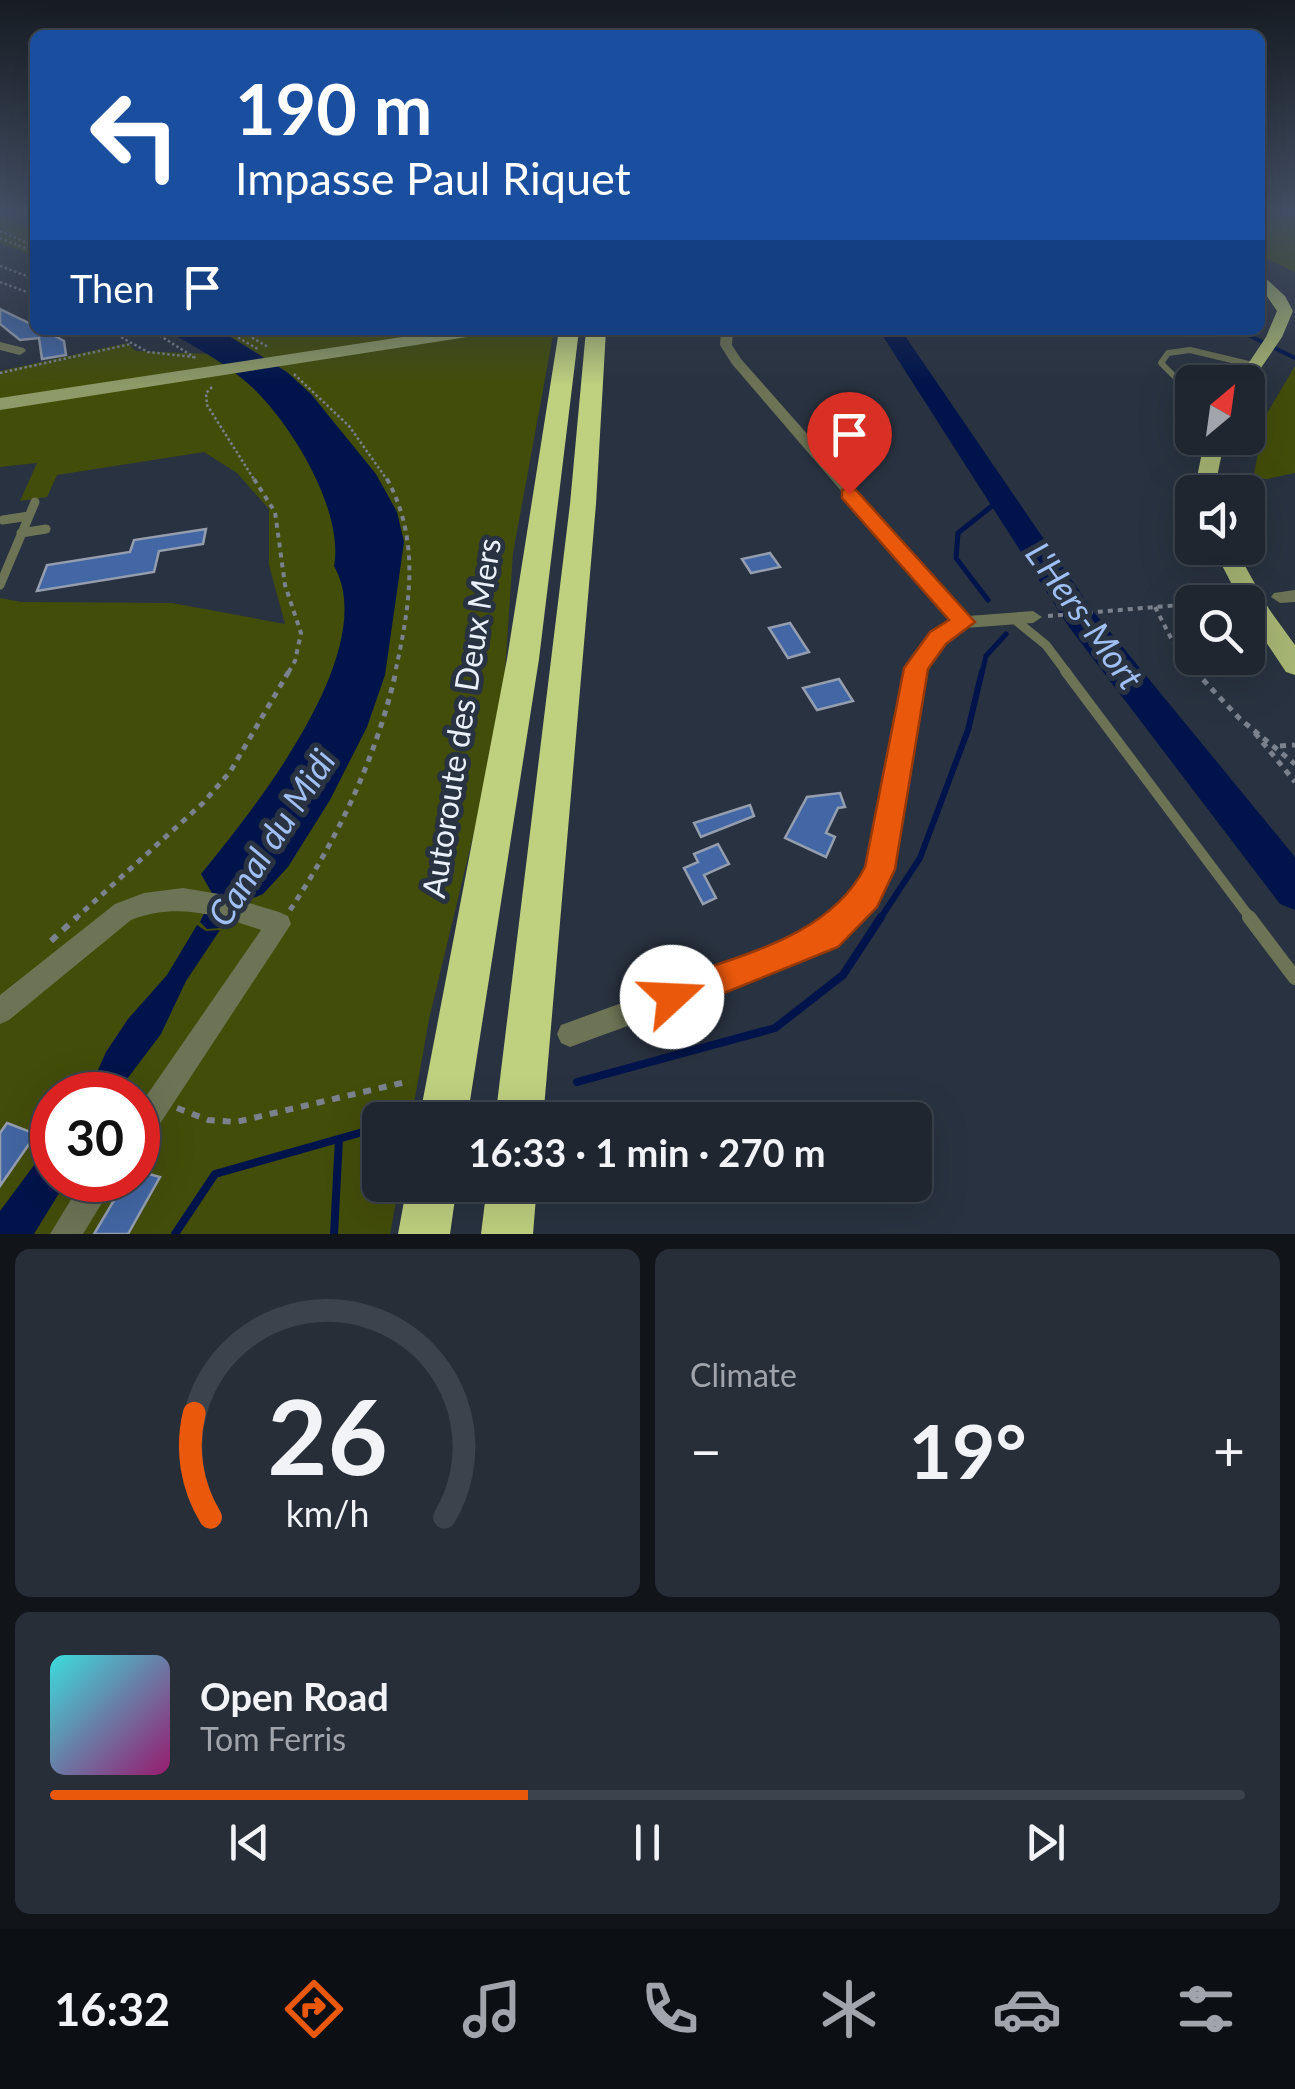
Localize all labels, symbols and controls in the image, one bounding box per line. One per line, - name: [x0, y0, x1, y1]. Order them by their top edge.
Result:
- text: 190 m: [235, 66, 432, 150]
- icon: left: [70, 70, 200, 200]
- text: Impasse Paul Riquet: [235, 151, 631, 205]
- icon: arrive: [175, 260, 230, 315]
- text: Then: [70, 265, 155, 311]
- north arrow: [1175, 365, 1265, 455]
- map controls: [1175, 365, 1265, 675]
- pin: [807, 392, 892, 495]
- icon: arrive: [822, 407, 877, 462]
- button: sound: [1175, 475, 1265, 565]
- water label: L'Hers-Mort: [1018, 533, 1153, 697]
- street label: Autoroute des Deux Mers: [413, 535, 508, 900]
- button: search: [1175, 585, 1265, 675]
- water label: Canal du Midi: [198, 741, 343, 933]
- position arrow: [620, 945, 724, 1049]
- speed limit sign: 30: [30, 1072, 160, 1202]
- text: 16:33 · 1 min · 270 m: [468, 1129, 826, 1175]
- text: Climate: [690, 1355, 797, 1394]
- text: 26: [267, 1372, 388, 1497]
- text: 19°: [908, 1405, 1027, 1495]
- text: −: [690, 1417, 722, 1483]
- text: +: [1213, 1417, 1245, 1483]
- text: km/h: [286, 1492, 369, 1535]
- text: Open Road: [200, 1673, 389, 1719]
- text: Tom Ferris: [200, 1719, 346, 1758]
- icon: previous: [222, 1815, 277, 1870]
- icon: pause: [620, 1815, 675, 1870]
- icon: next: [1018, 1815, 1073, 1870]
- icon: directions: [279, 1974, 349, 2044]
- icon: music: [457, 1974, 527, 2044]
- icon: phone: [635, 1974, 705, 2044]
- icon: climate: [814, 1974, 884, 2044]
- icon: car: [992, 1974, 1062, 2044]
- icon: filters: [1171, 1974, 1241, 2044]
- text: 16:32: [54, 1982, 170, 2036]

